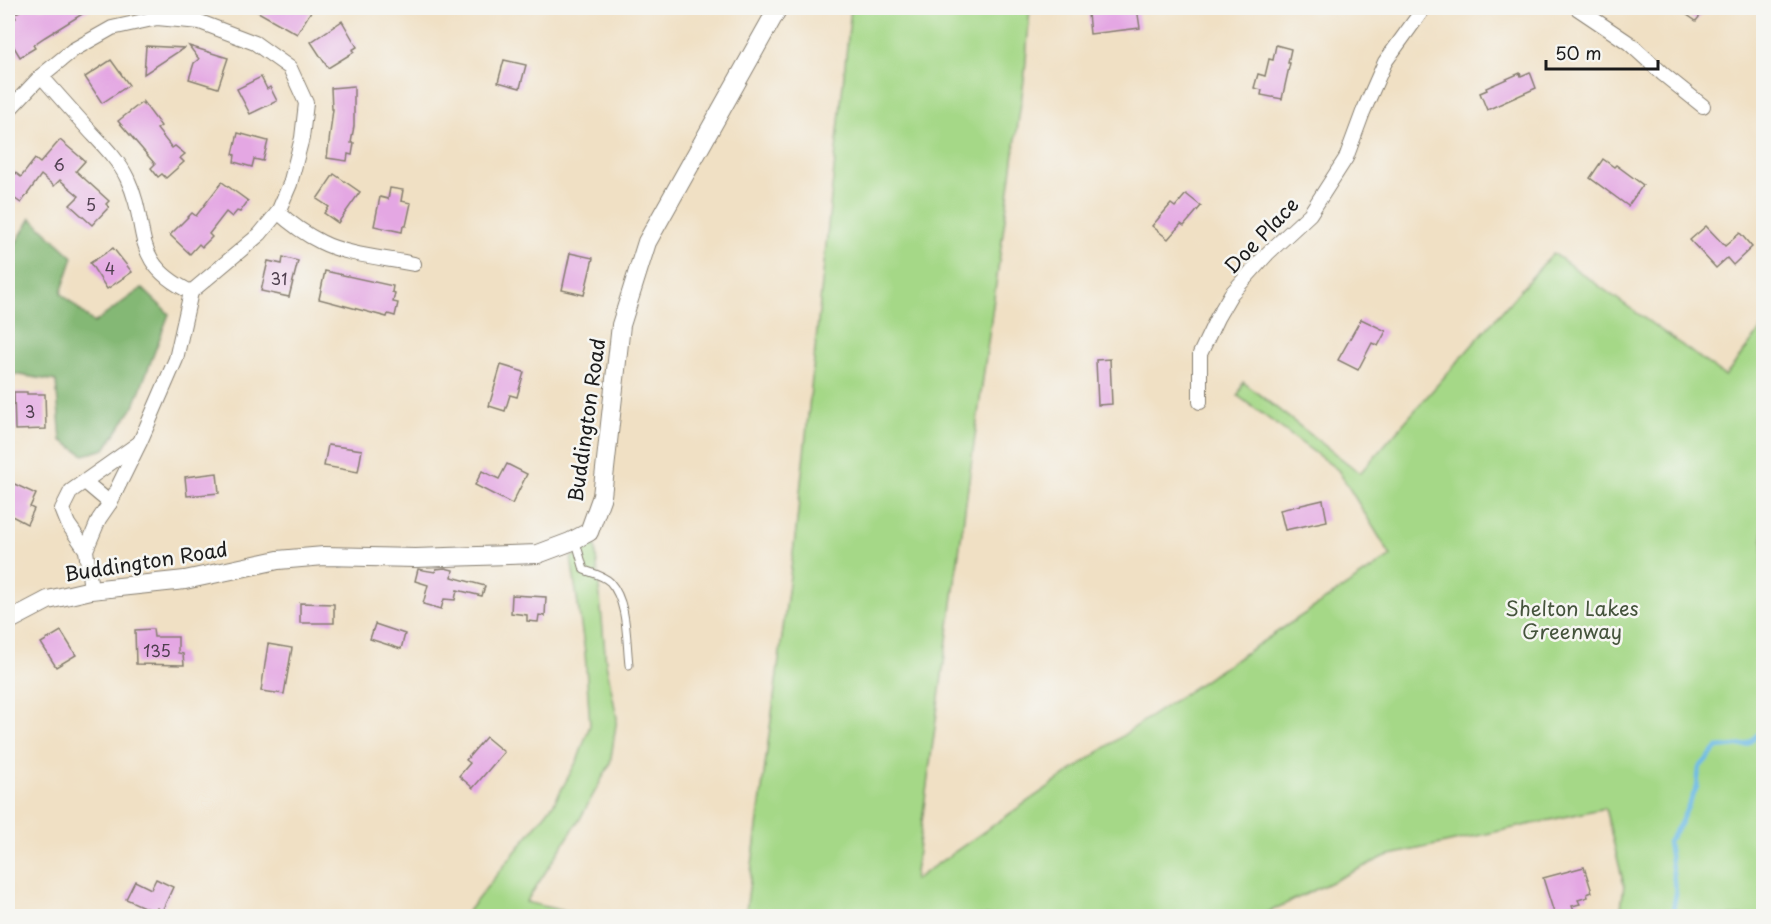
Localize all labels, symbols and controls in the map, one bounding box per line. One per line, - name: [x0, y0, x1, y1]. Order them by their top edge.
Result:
- scale bar: [1546, 33, 1658, 71]
- text: 50 m: [1555, 39, 1602, 66]
- house number: 6: [53, 152, 65, 176]
- street label: Doe Place: [1217, 190, 1305, 280]
- house number: 5: [86, 192, 96, 216]
- house number: 4: [105, 256, 115, 280]
- house number: 31: [271, 266, 287, 290]
- street label: Buddington Road: [560, 336, 612, 504]
- house number: 3: [25, 399, 35, 423]
- street label: Buddington Road: [62, 533, 230, 589]
- park label: Shelton Lakes Greenway: [1505, 593, 1639, 646]
- house number: 135: [143, 638, 171, 662]

